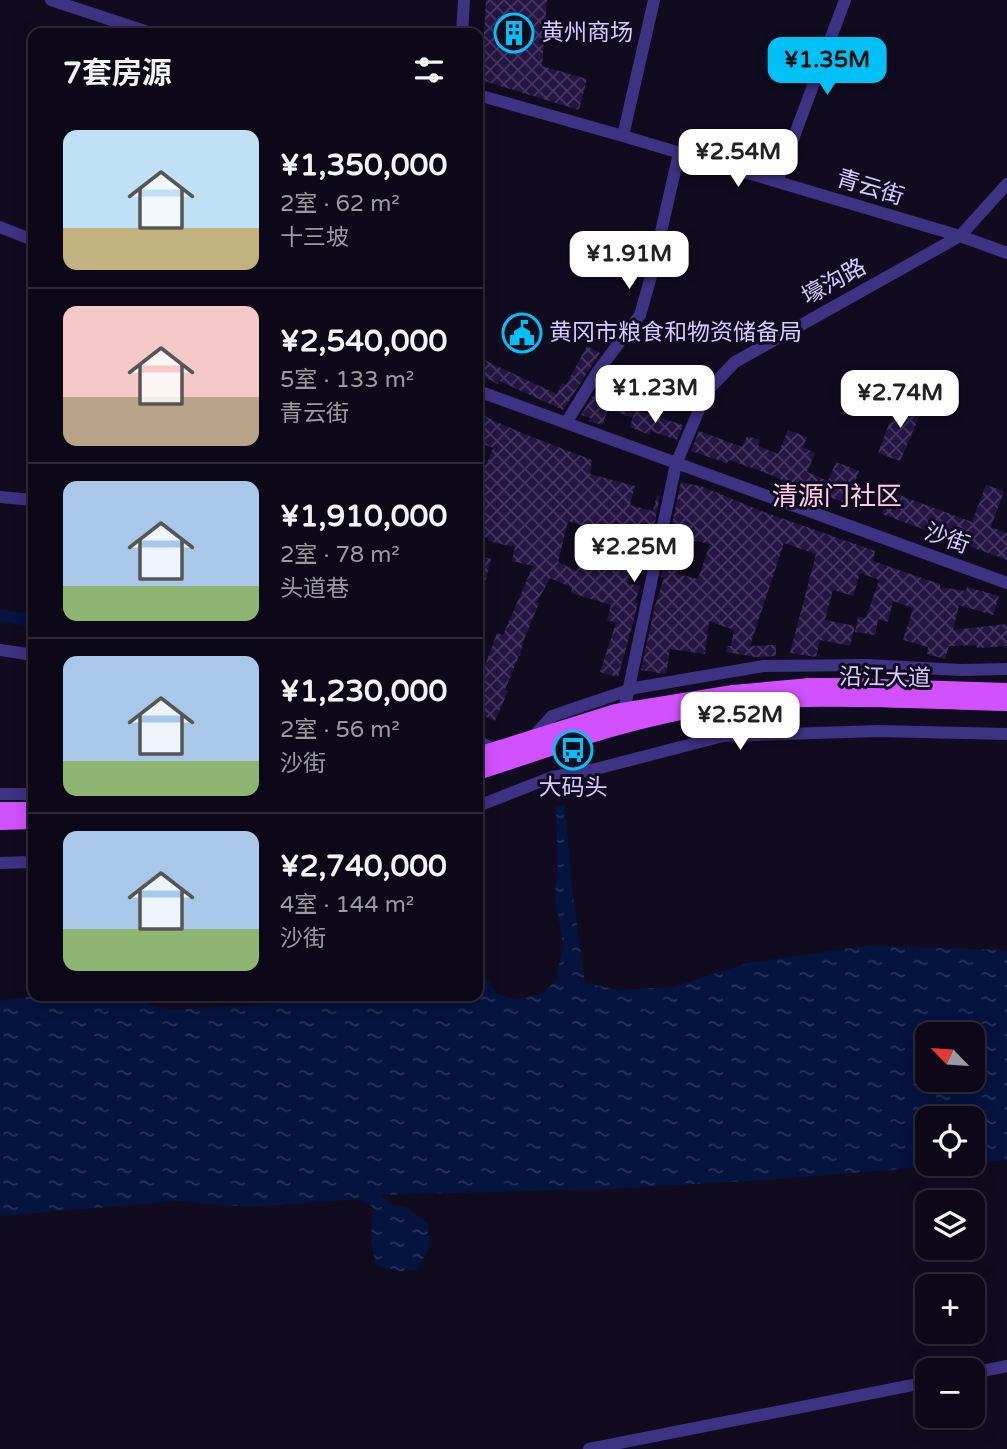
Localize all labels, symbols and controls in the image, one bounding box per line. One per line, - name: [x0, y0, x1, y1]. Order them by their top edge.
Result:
- building icon: 黄州商场: [493, 12, 535, 54]
- place label: 黄州商场: [541, 19, 633, 47]
- pin: ¥1.35M: [770, 38, 884, 97]
- text: ¥1.35M: [784, 46, 870, 74]
- icon: filters: [410, 51, 448, 89]
- text: 7套房源: [63, 55, 172, 92]
- pin: ¥2.54M: [681, 130, 795, 189]
- text: ¥2.54M: [695, 138, 781, 166]
- text: ¥1,350,000: [280, 147, 447, 184]
- icon: home: [119, 158, 203, 242]
- street label: 青云街: [833, 165, 907, 211]
- text: 2室 · 62 m²: [280, 190, 400, 218]
- text: 十三坡: [280, 224, 349, 252]
- pin: ¥1.91M: [572, 232, 686, 291]
- text: ¥1.91M: [586, 240, 672, 268]
- street label: 壕沟路: [797, 253, 871, 311]
- public building icon: 黄冈市粮食和物资储备局: [501, 312, 543, 354]
- place label: 黄冈市粮食和物资储备局: [549, 319, 802, 347]
- text: ¥2,540,000: [280, 323, 447, 360]
- icon: home: [119, 334, 203, 418]
- text: 5室 · 133 m²: [280, 366, 414, 394]
- pin: ¥1.23M: [598, 366, 712, 425]
- pin: ¥2.74M: [843, 370, 957, 430]
- text: ¥1.23M: [612, 374, 698, 402]
- text: ¥2.74M: [857, 379, 943, 407]
- text: 青云街: [280, 400, 349, 428]
- district label: 清源门社区: [772, 481, 902, 512]
- text: ¥1,910,000: [280, 498, 447, 535]
- icon: home: [119, 509, 203, 593]
- street label: 沙街: [921, 518, 973, 560]
- pin: ¥2.25M: [577, 524, 691, 584]
- text: ¥2.25M: [591, 533, 677, 561]
- text: 2室 · 78 m²: [280, 541, 400, 569]
- text: 头道巷: [280, 575, 349, 603]
- street label: 沿江大道: [839, 663, 931, 693]
- text: ¥1,230,000: [280, 673, 447, 710]
- icon: home: [119, 684, 203, 768]
- pin: ¥2.52M: [683, 692, 797, 752]
- text: ¥2.52M: [697, 701, 783, 729]
- text: 2室 · 56 m²: [280, 716, 400, 744]
- bus stop icon: 大码头: [552, 729, 594, 771]
- text: 沙街: [280, 750, 326, 778]
- place label: 大码头: [539, 774, 608, 802]
- text: ¥2,740,000: [280, 848, 447, 885]
- icon: home: [119, 859, 203, 943]
- text: 4室 · 144 m²: [280, 891, 414, 919]
- text: 沙街: [280, 925, 326, 953]
- north arrow: [915, 1022, 985, 1092]
- map controls: [915, 1022, 985, 1428]
- button: locate: [915, 1106, 985, 1176]
- button: layers: [915, 1190, 985, 1260]
- button: +: [915, 1274, 985, 1344]
- button: −: [915, 1358, 985, 1428]

